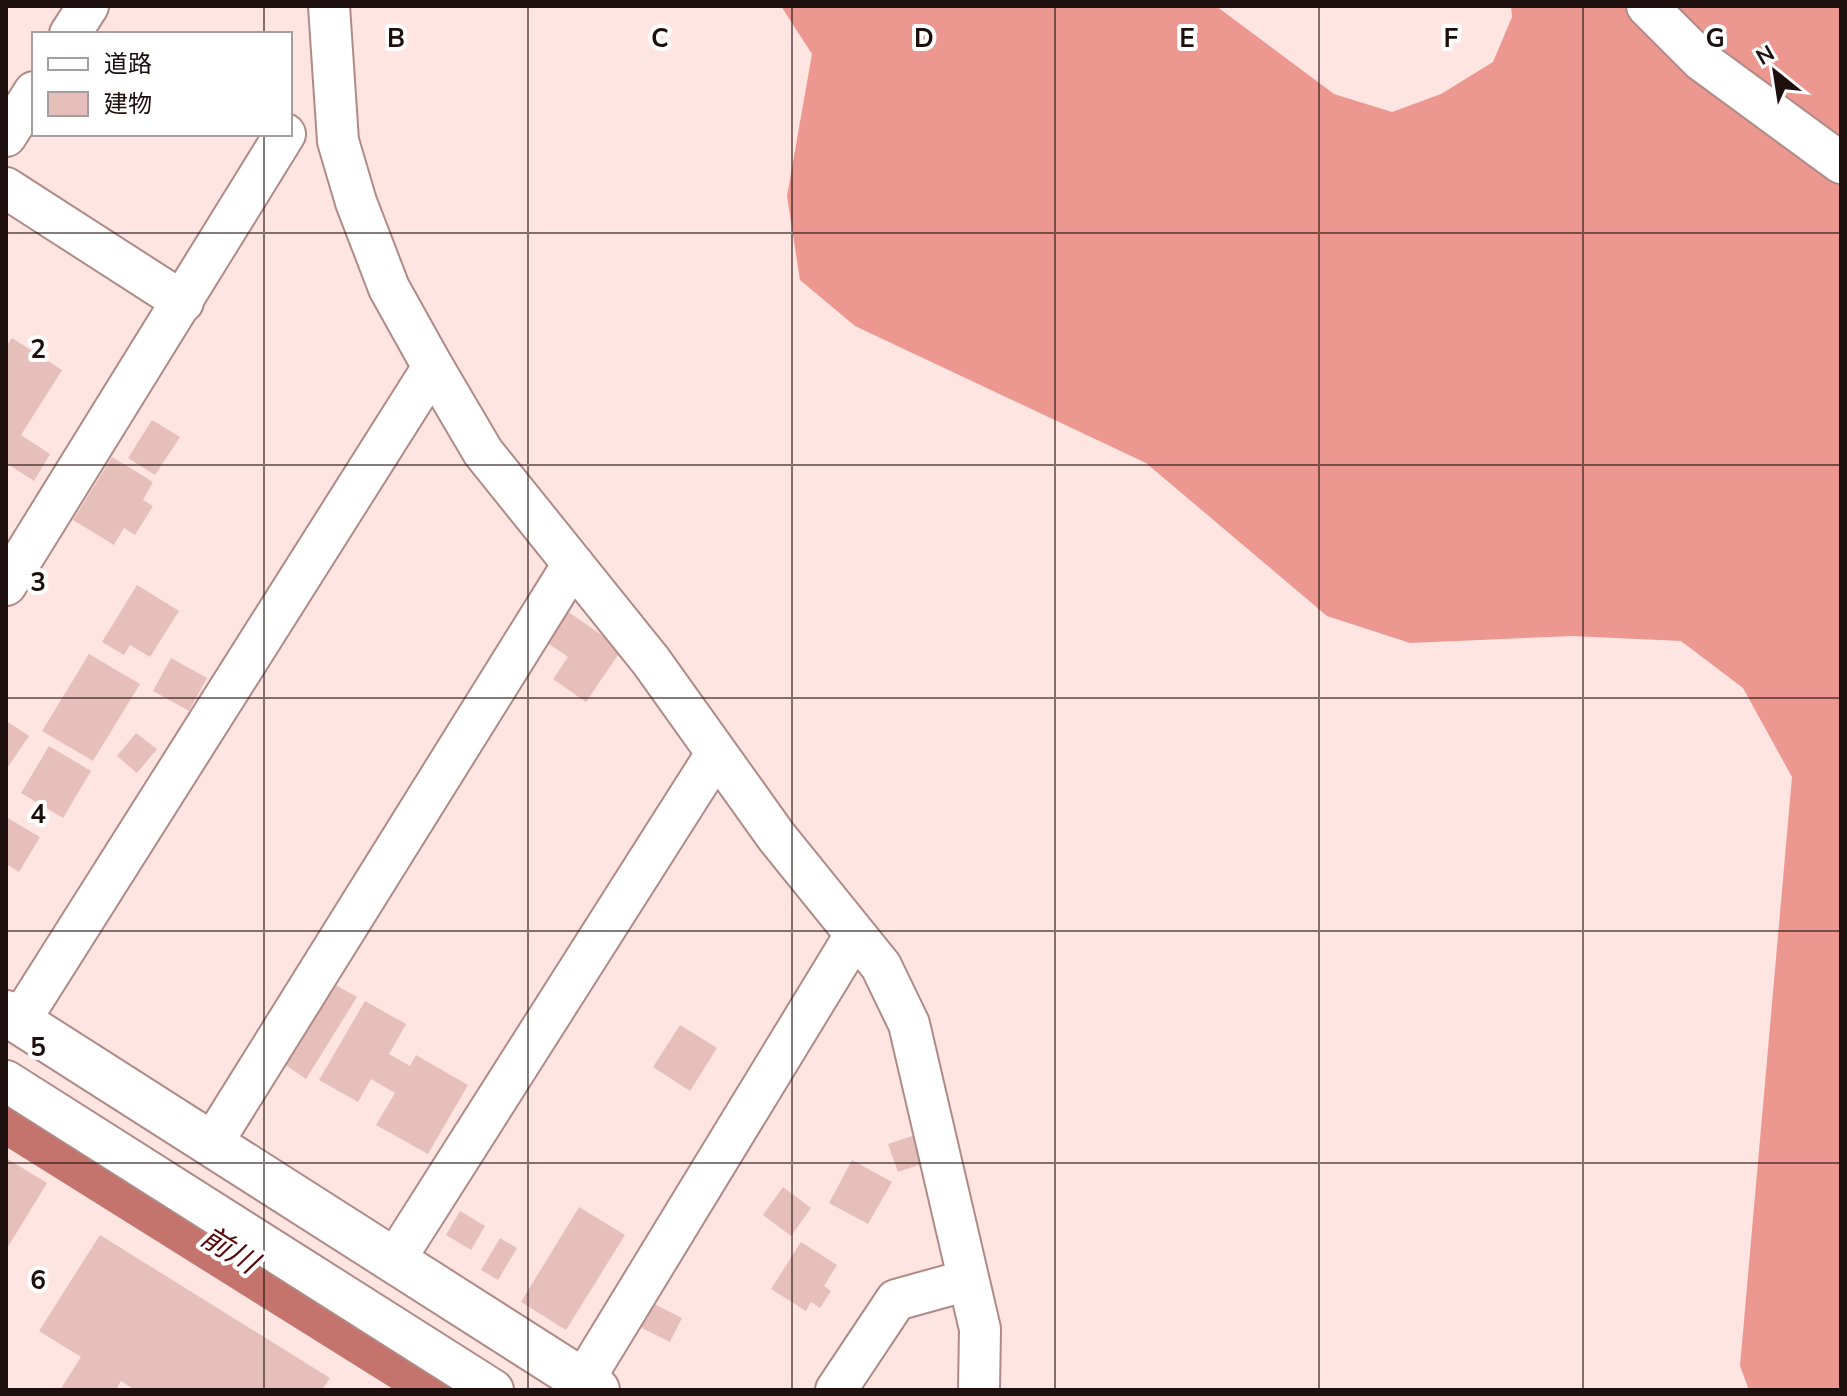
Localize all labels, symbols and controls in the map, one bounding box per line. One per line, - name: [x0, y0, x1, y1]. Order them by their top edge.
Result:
- text: B: [387, 21, 405, 54]
- text: C: [651, 21, 669, 54]
- text: D: [914, 21, 934, 54]
- text: E: [1179, 21, 1195, 54]
- text: F: [1444, 21, 1459, 54]
- text: G: [1705, 21, 1725, 54]
- legend: [32, 32, 292, 136]
- north arrow: [1735, 32, 1815, 112]
- text: N: [1751, 38, 1779, 71]
- text: 道路: [104, 48, 152, 78]
- text: 建物: [104, 88, 152, 118]
- text: 2: [30, 332, 46, 365]
- text: 3: [30, 565, 46, 598]
- text: 4: [30, 797, 46, 830]
- text: 5: [30, 1030, 46, 1063]
- water label: 前川: [194, 1217, 268, 1283]
- text: 6: [30, 1263, 46, 1296]

